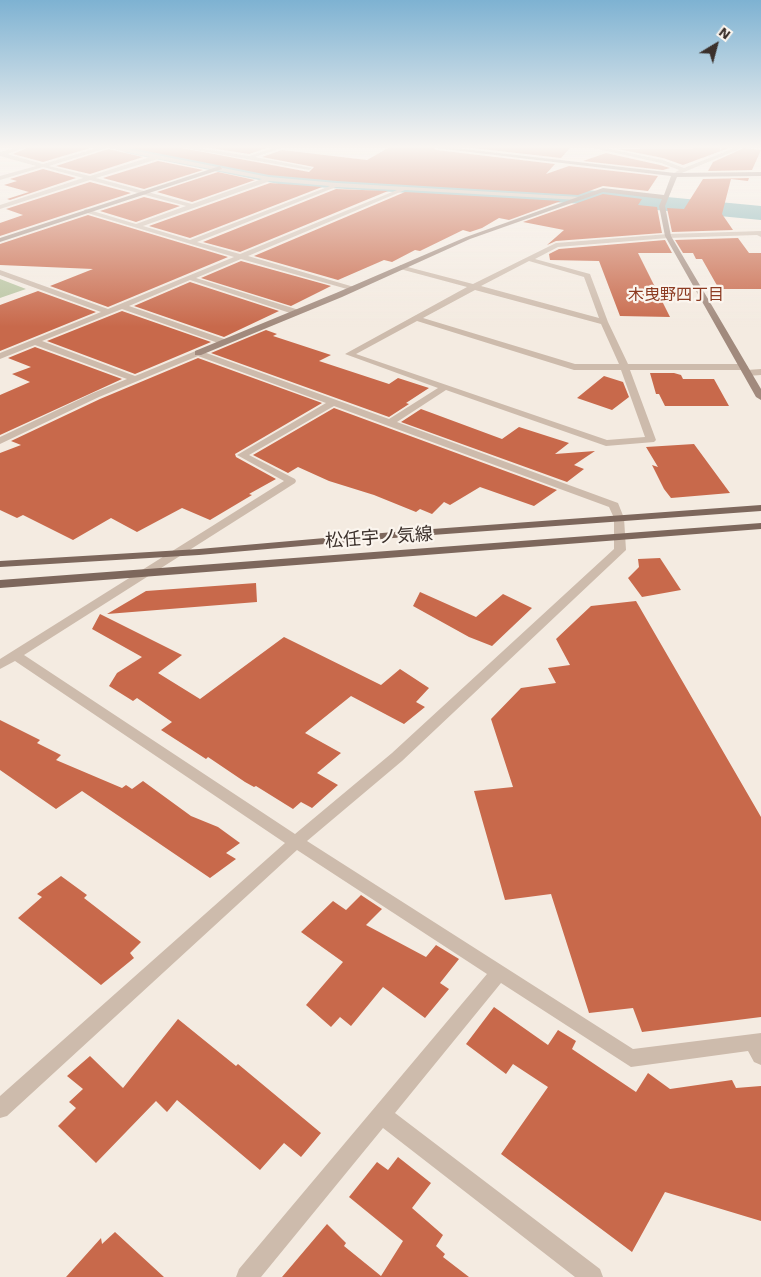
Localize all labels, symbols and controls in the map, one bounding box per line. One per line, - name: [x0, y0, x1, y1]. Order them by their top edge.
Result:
- north arrow: [691, 20, 741, 70]
- text: N: [716, 24, 734, 43]
- district label: 木曳野四丁目: [628, 285, 724, 305]
- street label: 松任宇ノ気線: [324, 523, 434, 553]

